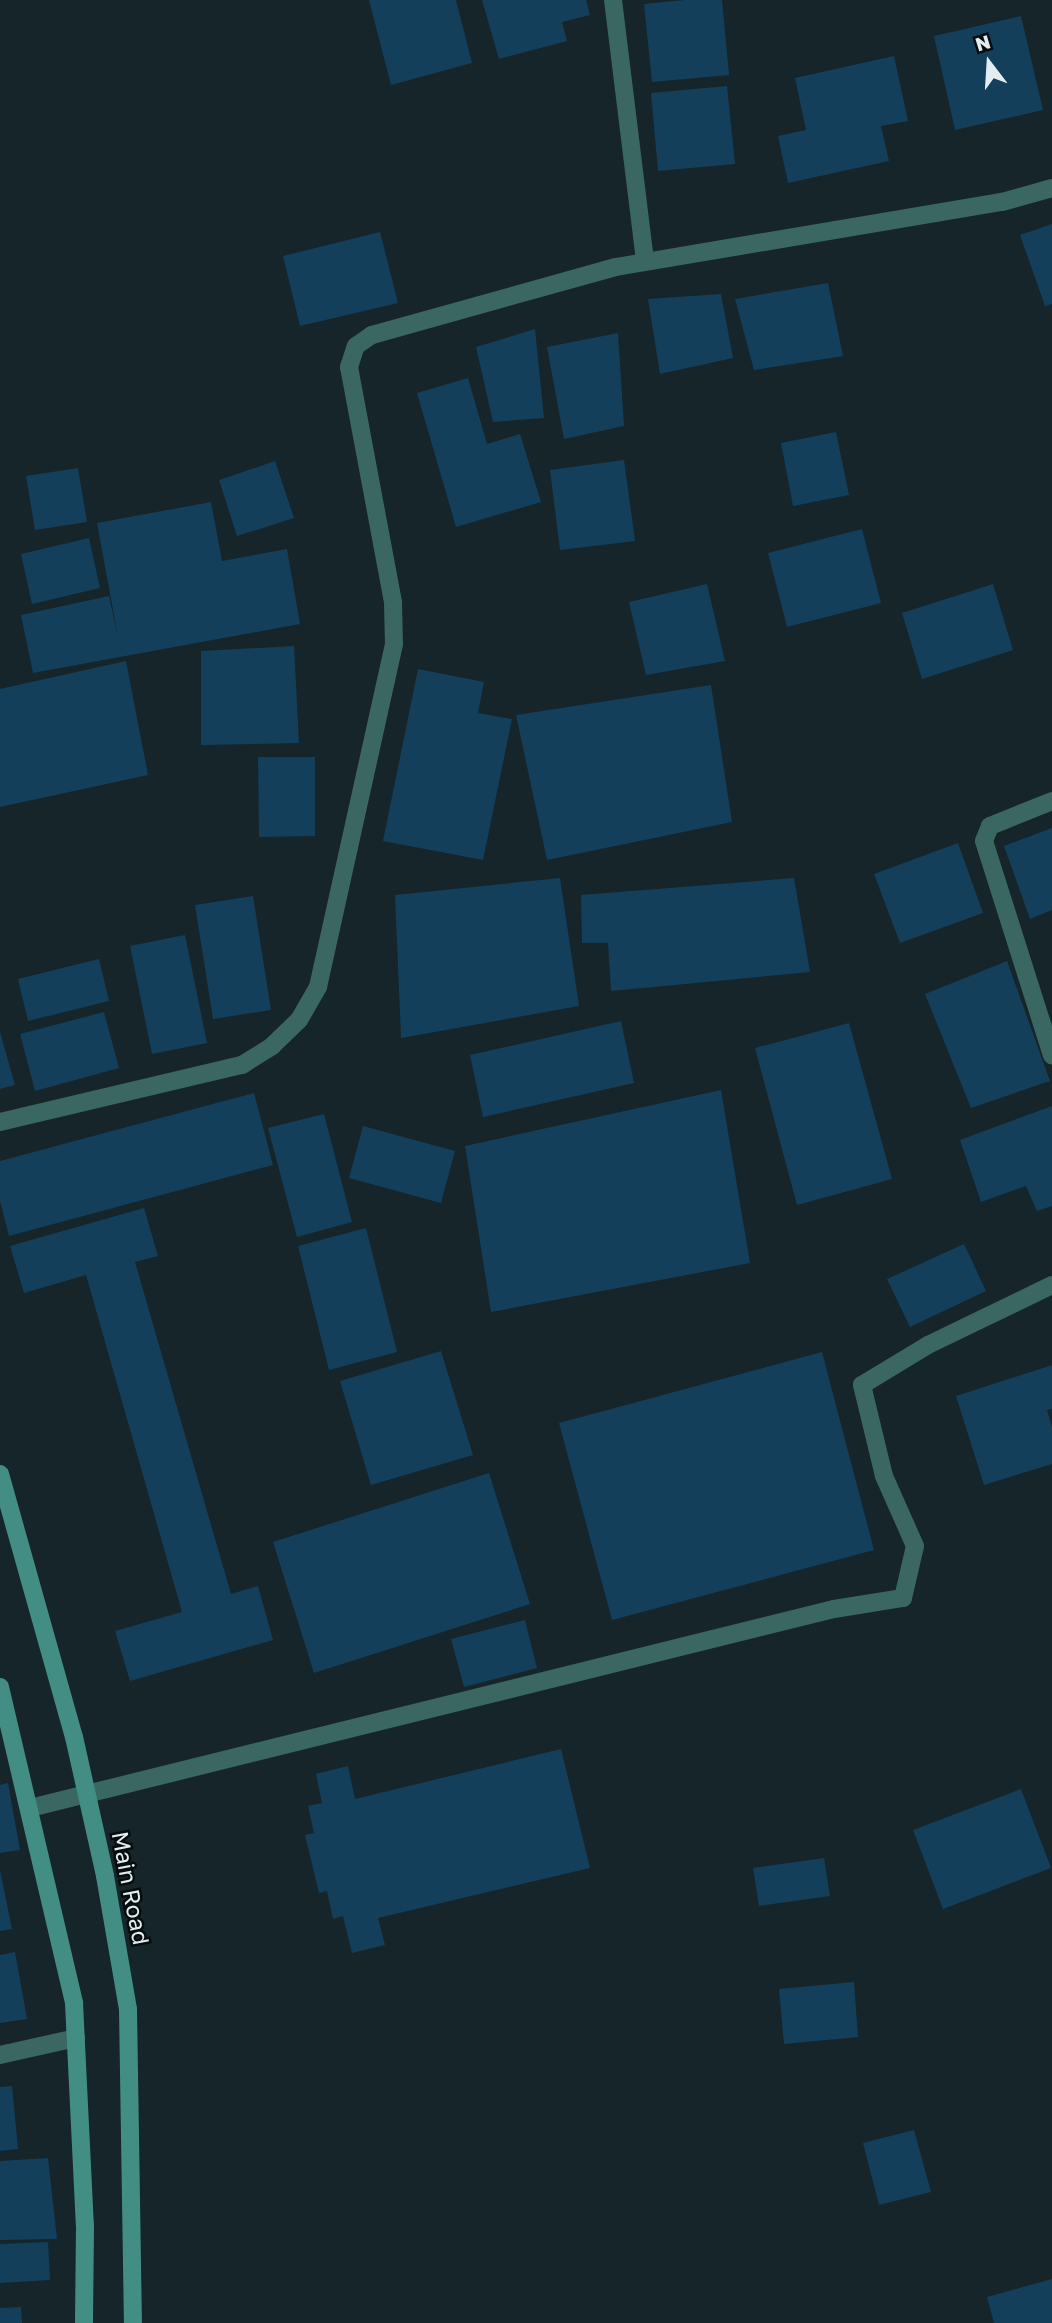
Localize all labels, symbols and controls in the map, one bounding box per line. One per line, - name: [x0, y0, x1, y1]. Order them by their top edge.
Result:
- north arrow: [954, 28, 1024, 98]
- text: N: [972, 29, 993, 56]
- street label: Main Road: [106, 1829, 156, 1947]

